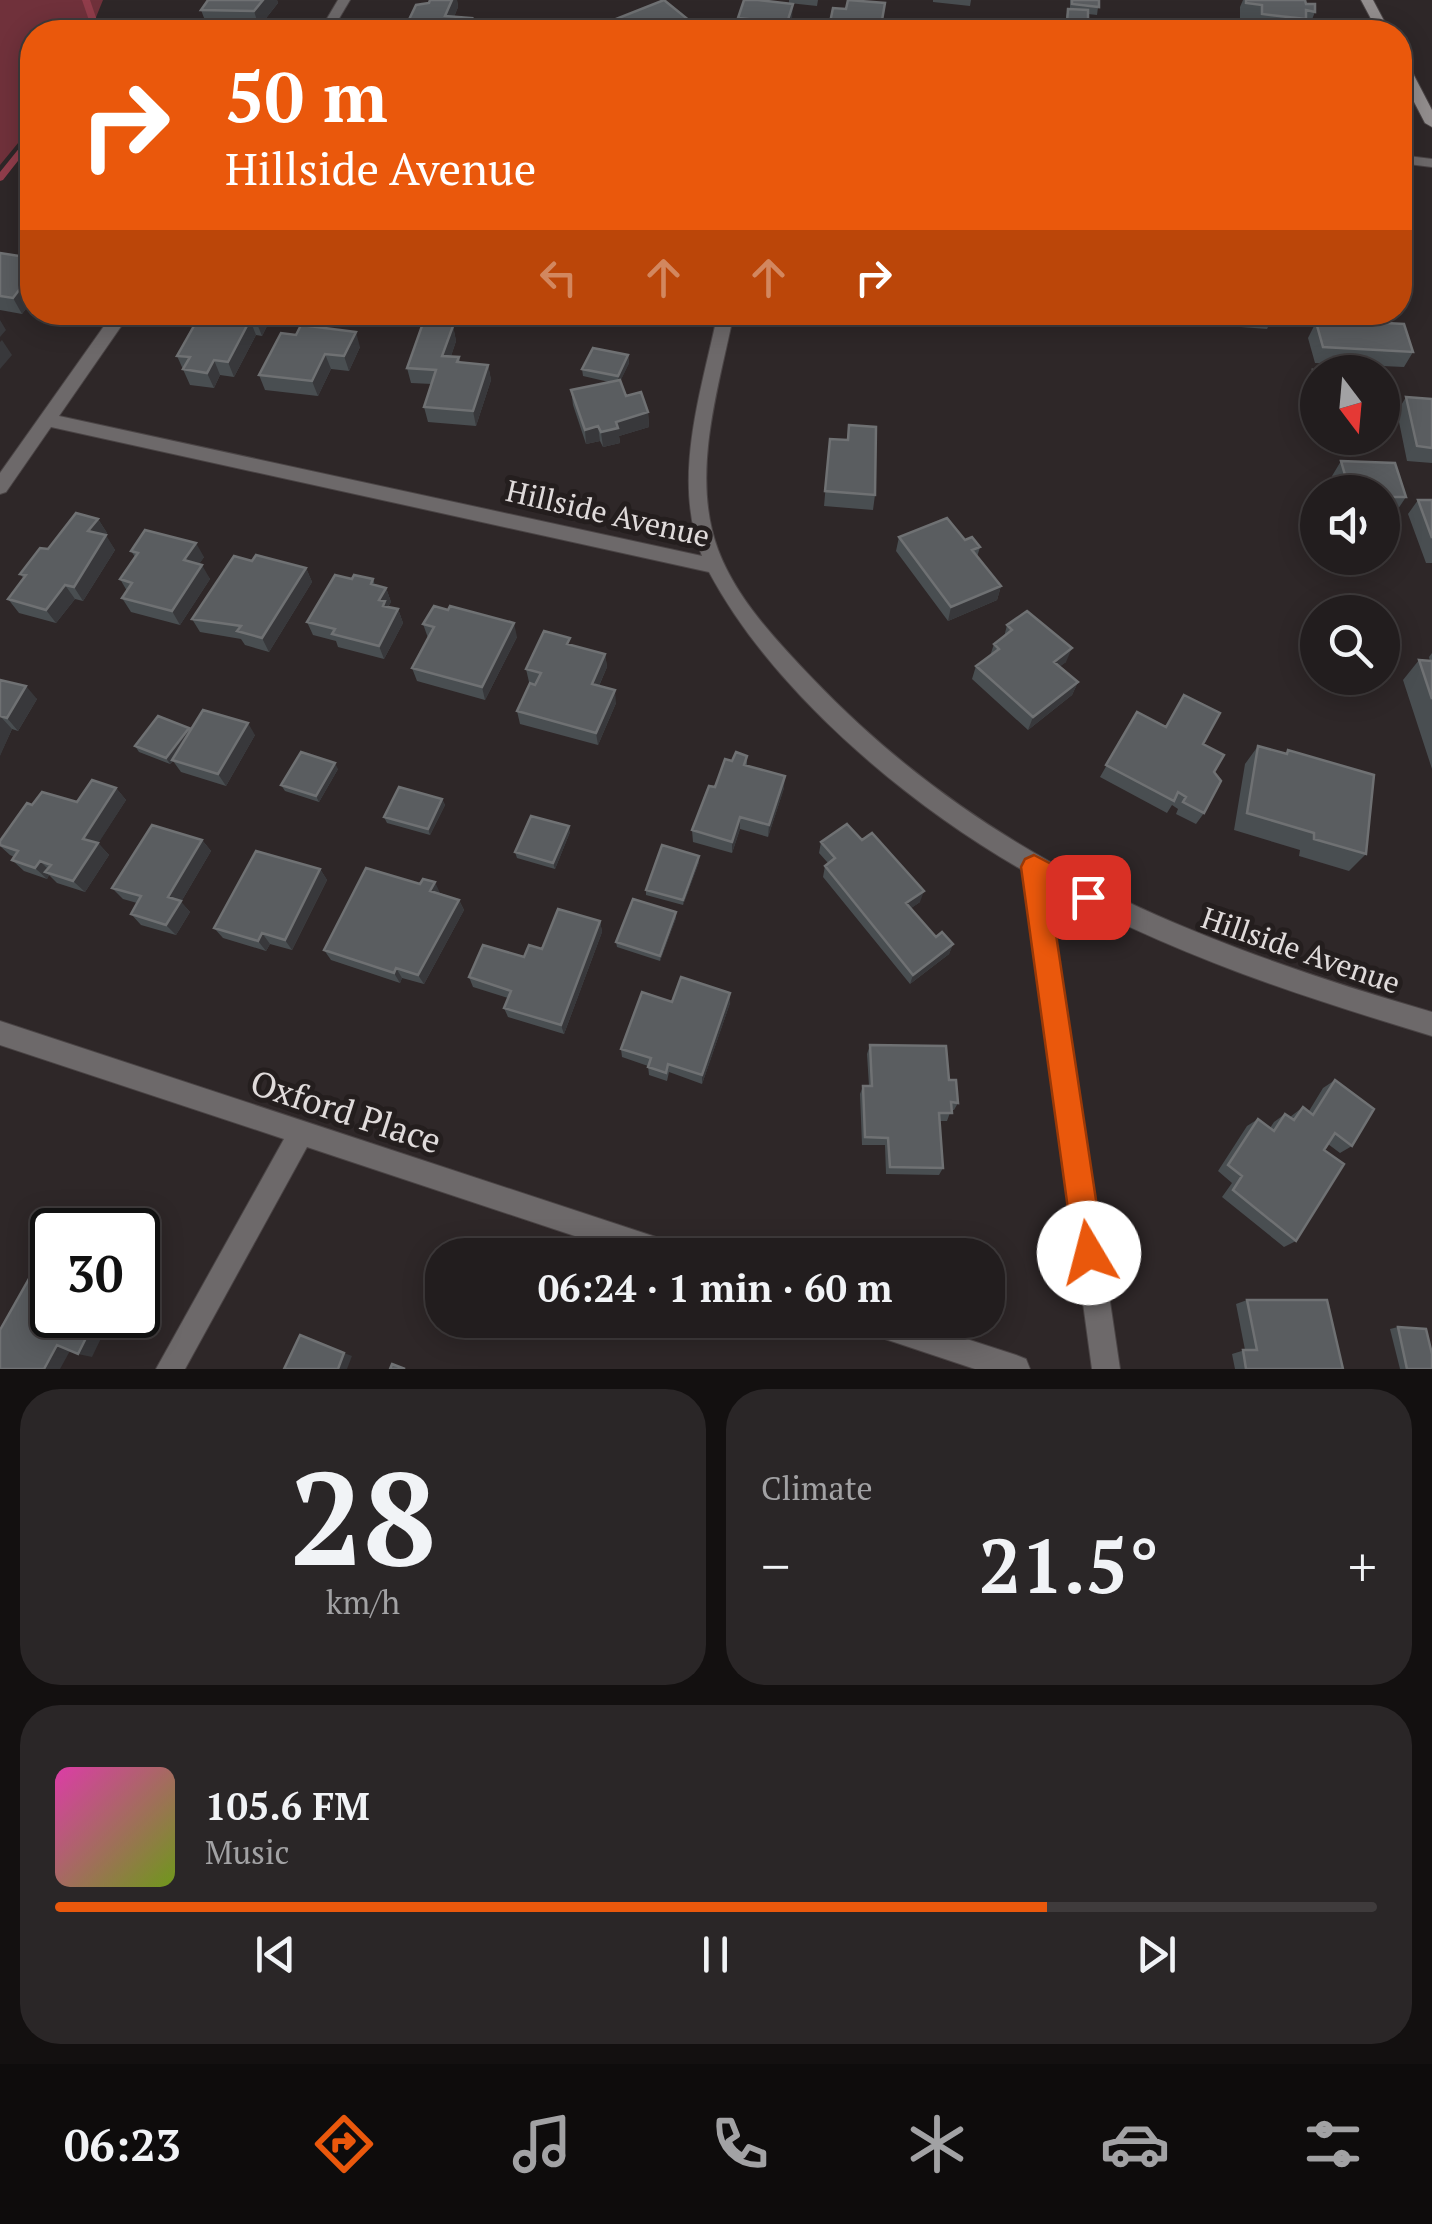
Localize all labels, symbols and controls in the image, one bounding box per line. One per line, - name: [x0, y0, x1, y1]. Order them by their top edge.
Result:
- text: 50 m: [225, 49, 388, 142]
- icon: right: [60, 60, 190, 190]
- text: Hillside Avenue: [225, 138, 536, 198]
- icon: left: [531, 250, 586, 305]
- icon: ahead: [636, 250, 691, 305]
- icon: ahead: [741, 250, 796, 305]
- icon: right: [846, 250, 901, 305]
- north arrow: [1300, 355, 1400, 455]
- map controls: [1300, 355, 1400, 695]
- street label: Hillside Avenue: [502, 470, 714, 556]
- button: sound: [1300, 475, 1400, 575]
- button: search: [1300, 595, 1400, 695]
- pin: [1046, 855, 1131, 940]
- icon: arrive: [1061, 870, 1116, 925]
- street label: Hillside Avenue: [1196, 897, 1406, 1003]
- street label: Oxford Place: [245, 1059, 447, 1163]
- position arrow: [1037, 1201, 1141, 1305]
- speed limit sign: 30: [30, 1208, 160, 1338]
- text: 06:24 · 1 min · 60 m: [538, 1263, 892, 1313]
- text: 28: [290, 1430, 436, 1602]
- text: Climate: [761, 1467, 873, 1509]
- text: 21.5°: [979, 1515, 1159, 1614]
- text: −: [761, 1529, 790, 1602]
- text: +: [1348, 1529, 1377, 1602]
- text: km/h: [326, 1581, 400, 1623]
- text: 105.6 FM: [205, 1781, 370, 1831]
- text: Music: [205, 1831, 290, 1873]
- icon: previous: [248, 1927, 303, 1982]
- icon: pause: [688, 1927, 743, 1982]
- icon: next: [1129, 1927, 1184, 1982]
- icon: directions: [309, 2109, 379, 2179]
- icon: music: [507, 2109, 577, 2179]
- icon: phone: [705, 2109, 775, 2179]
- icon: climate: [902, 2109, 972, 2179]
- icon: car: [1100, 2109, 1170, 2179]
- icon: filters: [1298, 2109, 1368, 2179]
- text: 06:23: [64, 2114, 181, 2174]

